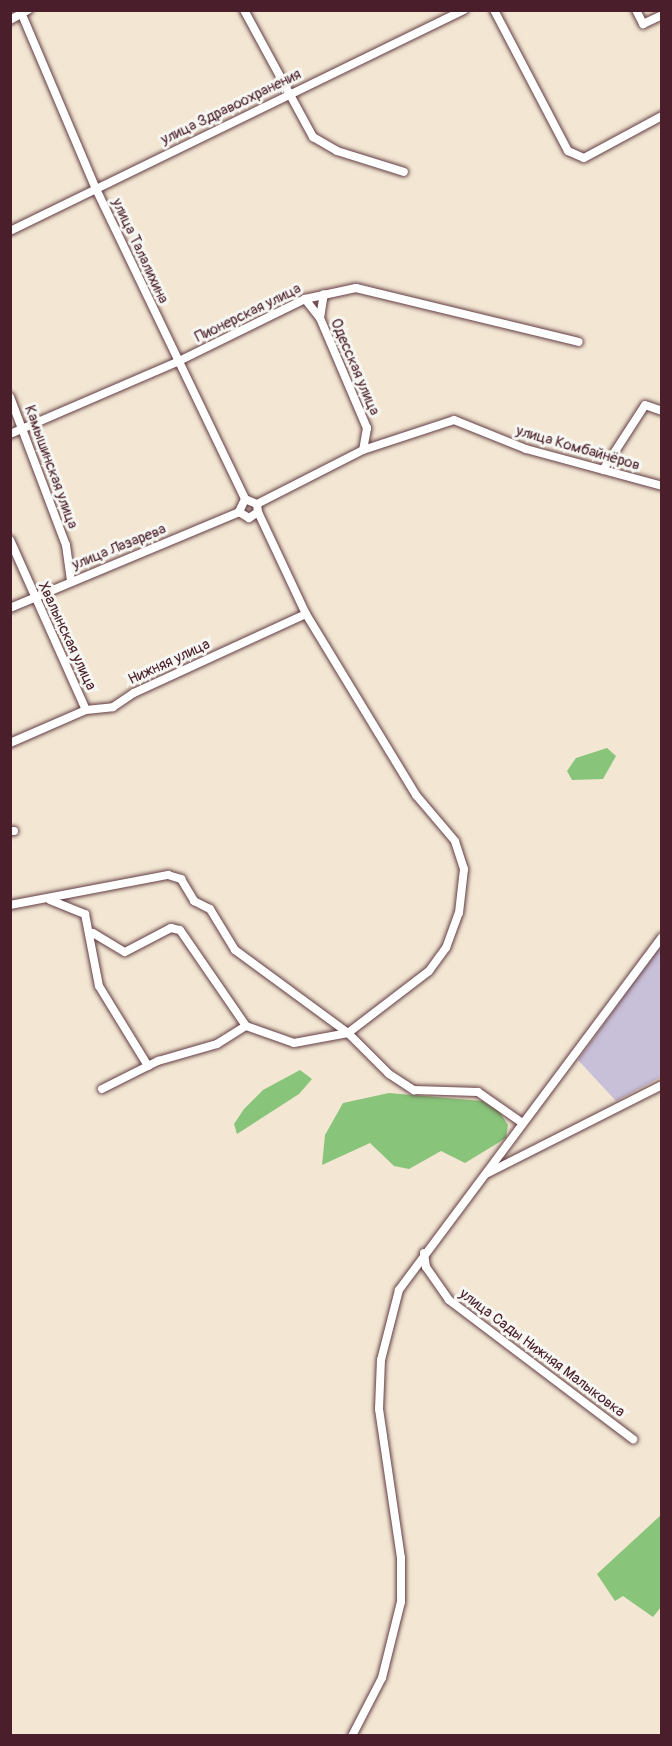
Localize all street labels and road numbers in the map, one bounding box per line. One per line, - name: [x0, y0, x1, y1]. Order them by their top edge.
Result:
- street label: улица Здравоохранения: [158, 65, 304, 149]
- street label: улица Талалихина: [108, 196, 172, 306]
- street label: Пионерская улица: [192, 280, 304, 346]
- street label: Одесская улица: [326, 316, 384, 418]
- street label: Камышинская улица: [20, 403, 82, 531]
- street label: улица Комбайнёров: [514, 422, 642, 474]
- street label: улица Лазарева: [69, 520, 169, 574]
- street label: Хвалынская улица: [34, 579, 100, 693]
- street label: Нижняя улица: [125, 635, 213, 689]
- street label: улица Сады Нижняя Малыковка: [456, 1285, 628, 1421]

